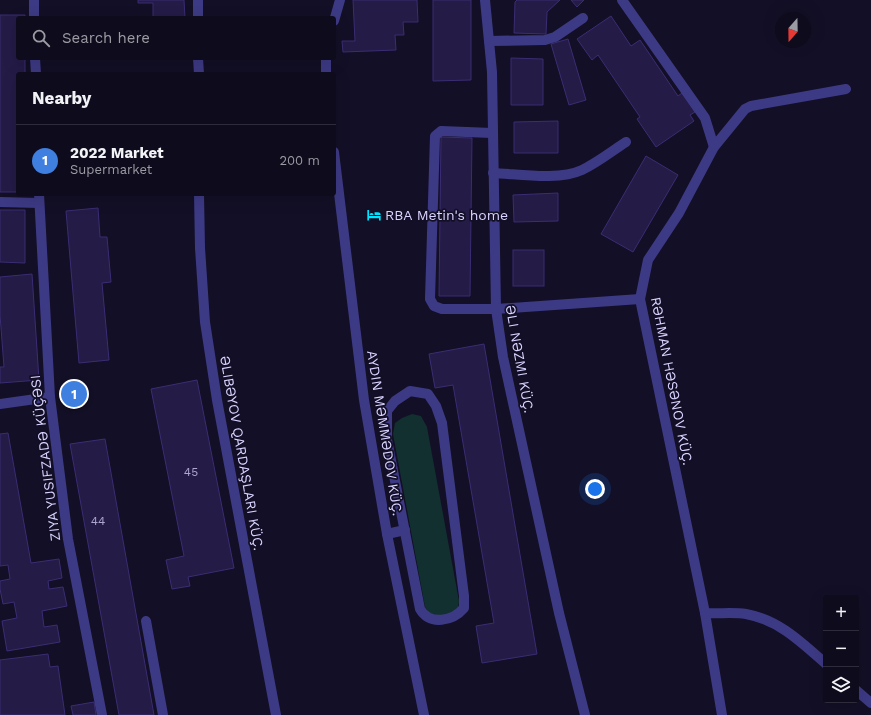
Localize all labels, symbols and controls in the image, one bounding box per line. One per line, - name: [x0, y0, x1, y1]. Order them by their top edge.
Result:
- north arrow: [775, 12, 811, 48]
- search box: [16, 16, 336, 60]
- icon: search: [30, 27, 52, 49]
- text: Search here: [62, 29, 150, 47]
- text: Nearby: [32, 88, 91, 108]
- text: 2022 Market: [70, 144, 164, 162]
- text: 1: [42, 153, 48, 168]
- text: 200 m: [279, 153, 320, 168]
- text: Supermarket: [70, 162, 152, 177]
- hotel icon: RBA Metin's home: [366, 207, 382, 223]
- place label: RBA Metin's home: [385, 207, 508, 223]
- street label: RƏHMAN HƏSƏNOV KÜÇ.: [648, 295, 696, 467]
- street label: ƏLI NƏZMI KÜÇ.: [503, 304, 537, 414]
- street label: AYDIN MƏMMƏDOV KÜÇ.: [364, 349, 406, 517]
- street label: ƏLIBƏYOV QARDAŞLARI KÜÇ.: [217, 354, 267, 552]
- street label: ZIYA YUSIFZADƏ KÜÇƏSI: [27, 374, 63, 542]
- pin: 1: [61, 379, 87, 409]
- house number: 45: [184, 465, 198, 479]
- your location: [585, 479, 605, 499]
- house number: 44: [91, 514, 105, 528]
- map controls: [823, 595, 859, 703]
- button: +: [823, 595, 859, 631]
- button: −: [823, 631, 859, 667]
- button: layers: [823, 667, 859, 703]

